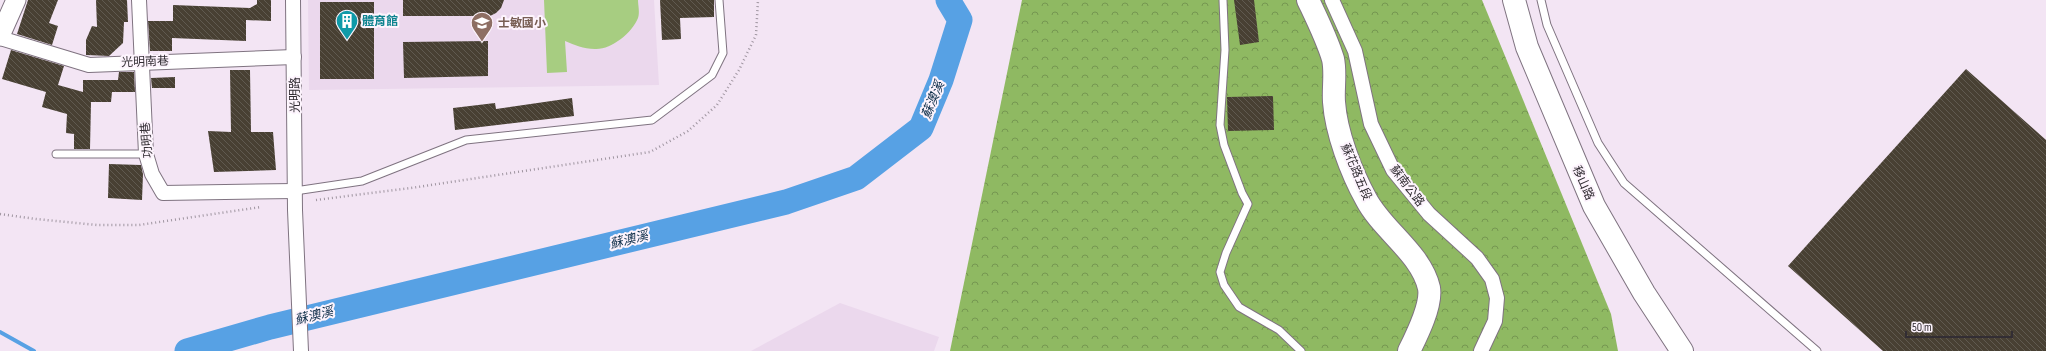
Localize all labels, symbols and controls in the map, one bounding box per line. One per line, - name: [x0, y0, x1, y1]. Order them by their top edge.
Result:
- building icon: 體育館: [334, 8, 360, 41]
- school or university icon: 士敏國小: [469, 10, 495, 43]
- place label: 體育館: [362, 14, 398, 29]
- place label: 士敏國小: [498, 16, 546, 31]
- street label: 光明南巷: [121, 54, 169, 70]
- street label: 光明路: [288, 77, 303, 113]
- water label: 蘇澳溪: [918, 77, 948, 121]
- street label: 功明巷: [138, 121, 156, 159]
- street label: 蘇花路五段: [1337, 141, 1375, 203]
- street label: 蘇南公路: [1387, 162, 1427, 210]
- street label: 移山路: [1569, 163, 1597, 203]
- water label: 蘇澳溪: [608, 227, 652, 252]
- water label: 蘇澳溪: [293, 303, 337, 328]
- scale bar: [1906, 313, 2012, 339]
- text: 50 m: [1912, 320, 1932, 335]

